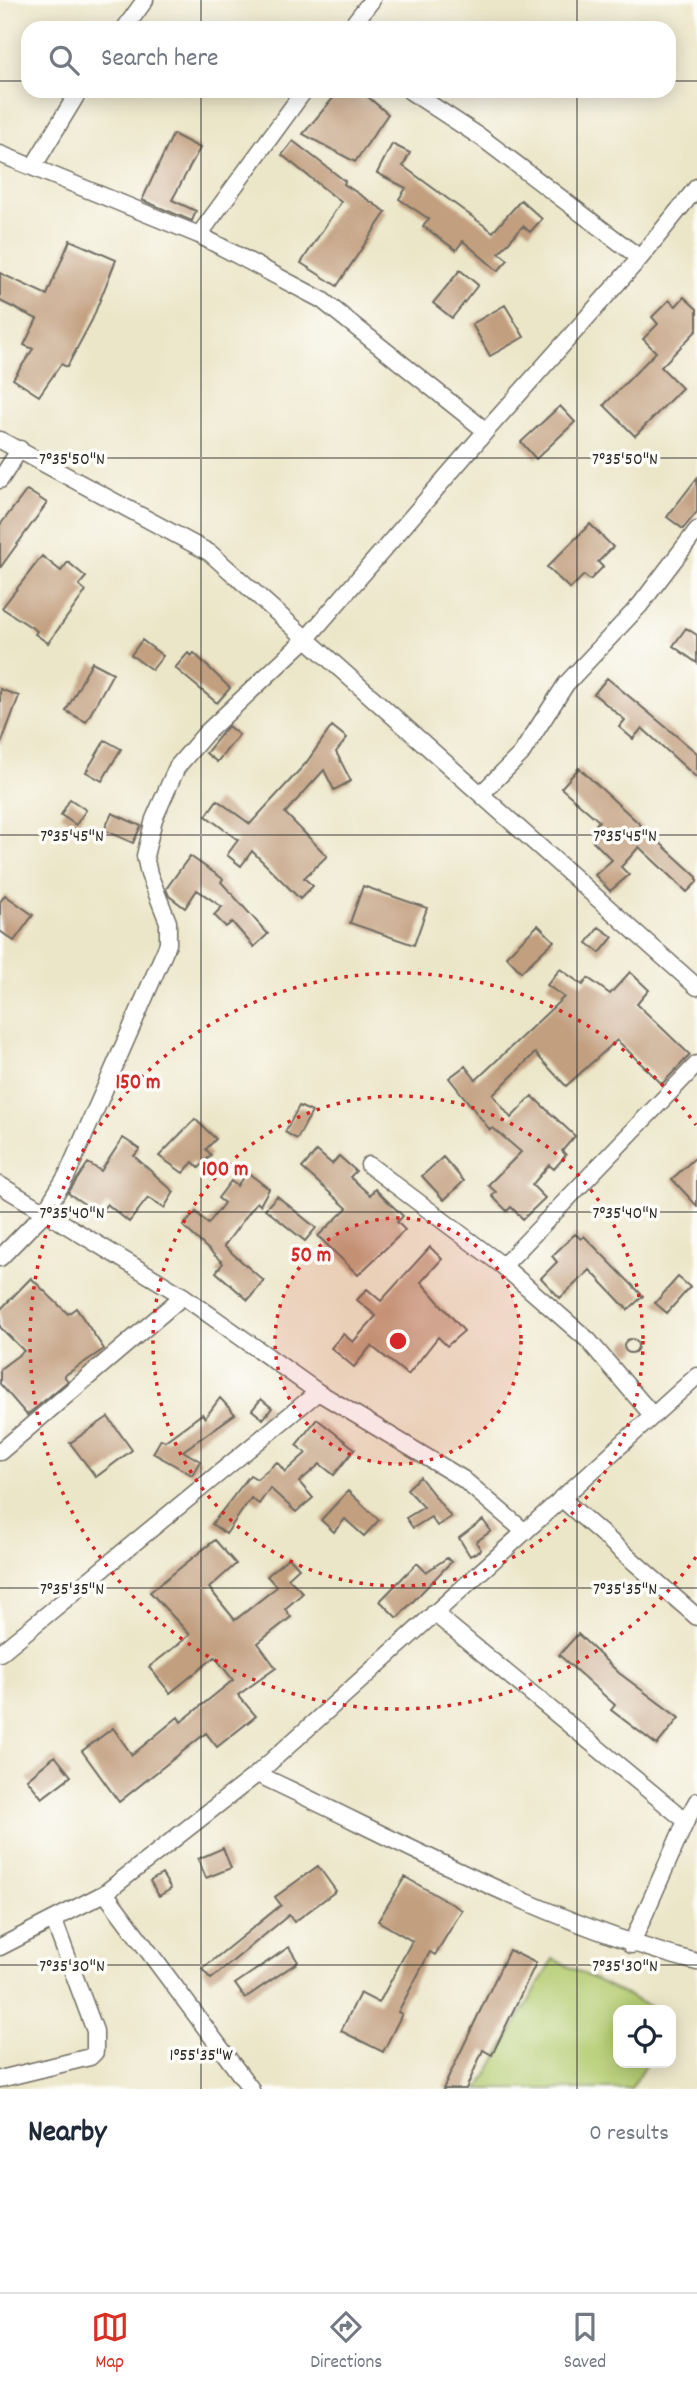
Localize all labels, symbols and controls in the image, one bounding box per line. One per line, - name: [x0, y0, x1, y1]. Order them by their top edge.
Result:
- search box: [21, 21, 676, 98]
- icon: search: [45, 41, 83, 79]
- text: Search here: [101, 41, 219, 78]
- text: 7°35'50"N: [39, 448, 105, 473]
- text: 7°35'50"N: [592, 448, 658, 473]
- text: 7°35'45"N: [40, 825, 104, 850]
- text: 7°35'45"N: [593, 825, 657, 850]
- text: 150 m: [115, 1069, 161, 1099]
- text: 100 m: [202, 1156, 248, 1186]
- text: 7°35'40"N: [39, 1202, 105, 1227]
- text: 7°35'40"N: [592, 1202, 658, 1227]
- text: 50 m: [291, 1242, 331, 1272]
- centre of rings: [386, 1329, 410, 1353]
- text: 7°35'35"N: [40, 1578, 104, 1603]
- text: 7°35'35"N: [593, 1578, 657, 1603]
- text: 7°35'30"N: [39, 1955, 105, 1980]
- text: 7°35'30"N: [592, 1955, 658, 1980]
- map controls: [613, 2005, 676, 2068]
- button: locate: [613, 2005, 676, 2068]
- text: 1°55'35"W: [170, 2044, 233, 2069]
- text: Nearby: [28, 2113, 106, 2156]
- text: 0 results: [589, 2118, 669, 2151]
- tab: Map: [91, 2308, 129, 2377]
- tab: Directions: [310, 2308, 382, 2377]
- tab: Saved: [564, 2308, 606, 2377]

